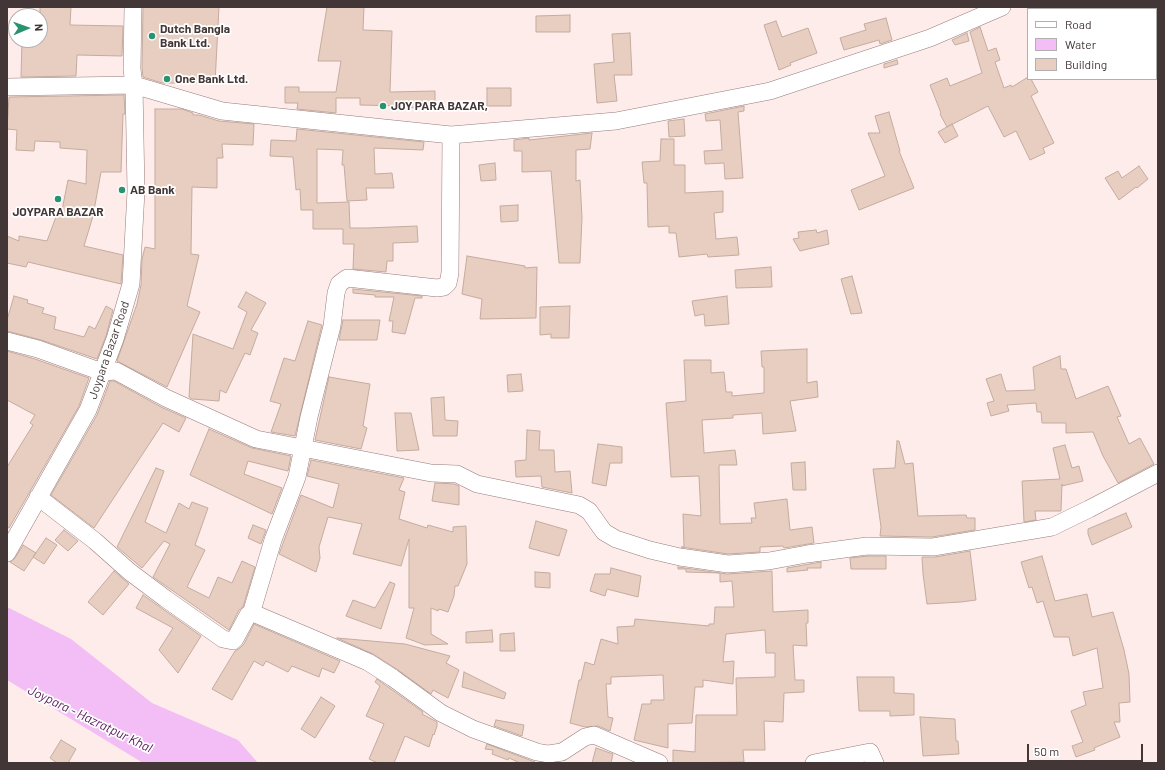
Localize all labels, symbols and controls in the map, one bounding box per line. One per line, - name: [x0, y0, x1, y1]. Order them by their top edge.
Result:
- north arrow: [8, 8, 48, 48]
- legend: [1027, 8, 1157, 80]
- text: Road: [1065, 17, 1092, 31]
- place label: Dutch Bangla Bank Ltd.: [160, 22, 230, 50]
- text: N: [33, 24, 46, 31]
- marker: Dutch Bangla Bank Ltd.: [147, 31, 157, 41]
- text: Water: [1065, 37, 1096, 51]
- text: Building: [1065, 57, 1107, 71]
- place label: One Bank Ltd.: [175, 72, 248, 86]
- marker: One Bank Ltd.: [162, 74, 172, 84]
- place label: JOY PARA BAZAR,: [391, 99, 488, 113]
- marker: JOY PARA BAZAR,: [378, 101, 388, 111]
- place label: AB Bank: [130, 183, 175, 197]
- marker: AB Bank: [117, 185, 127, 195]
- marker: JOYPARA BAZAR: [53, 194, 63, 204]
- place label: JOYPARA BAZAR: [12, 205, 104, 219]
- street label: Joypara Bazar Road: [85, 299, 133, 401]
- water label: Joypara - Hazratpur Khal: [25, 682, 155, 756]
- scale bar: [1029, 736, 1145, 762]
- text: 50 m: [1034, 744, 1059, 758]

